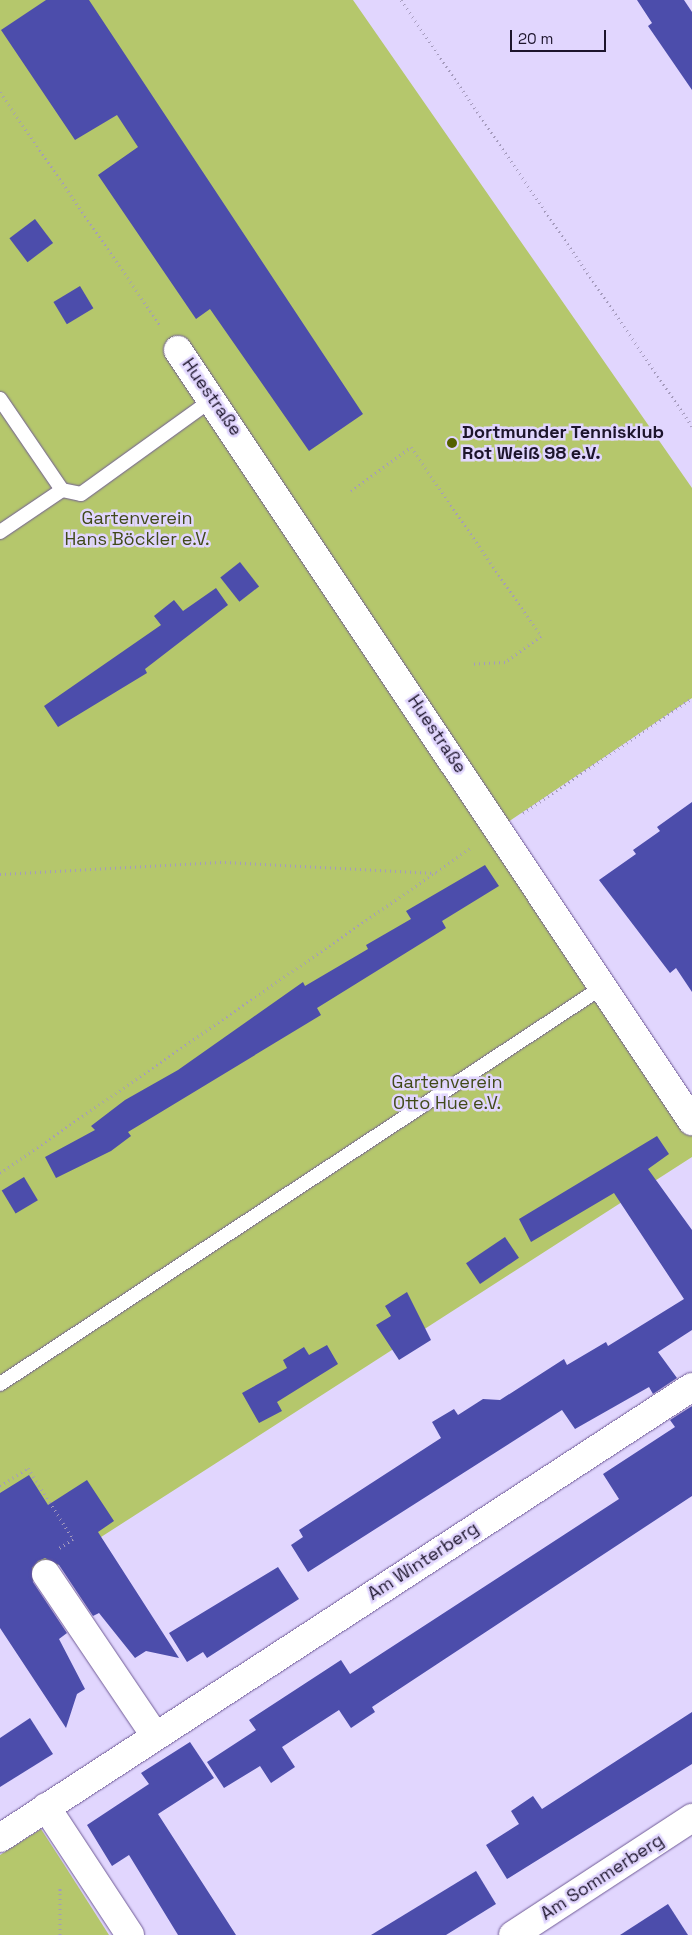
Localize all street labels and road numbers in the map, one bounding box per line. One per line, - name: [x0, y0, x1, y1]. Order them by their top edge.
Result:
- street label: Huestraße: [177, 354, 247, 440]
- street label: Huestraße: [403, 691, 471, 777]
- street label: Am Winterberg: [363, 1517, 483, 1605]
- street label: Am Sommerberg: [536, 1829, 668, 1925]

